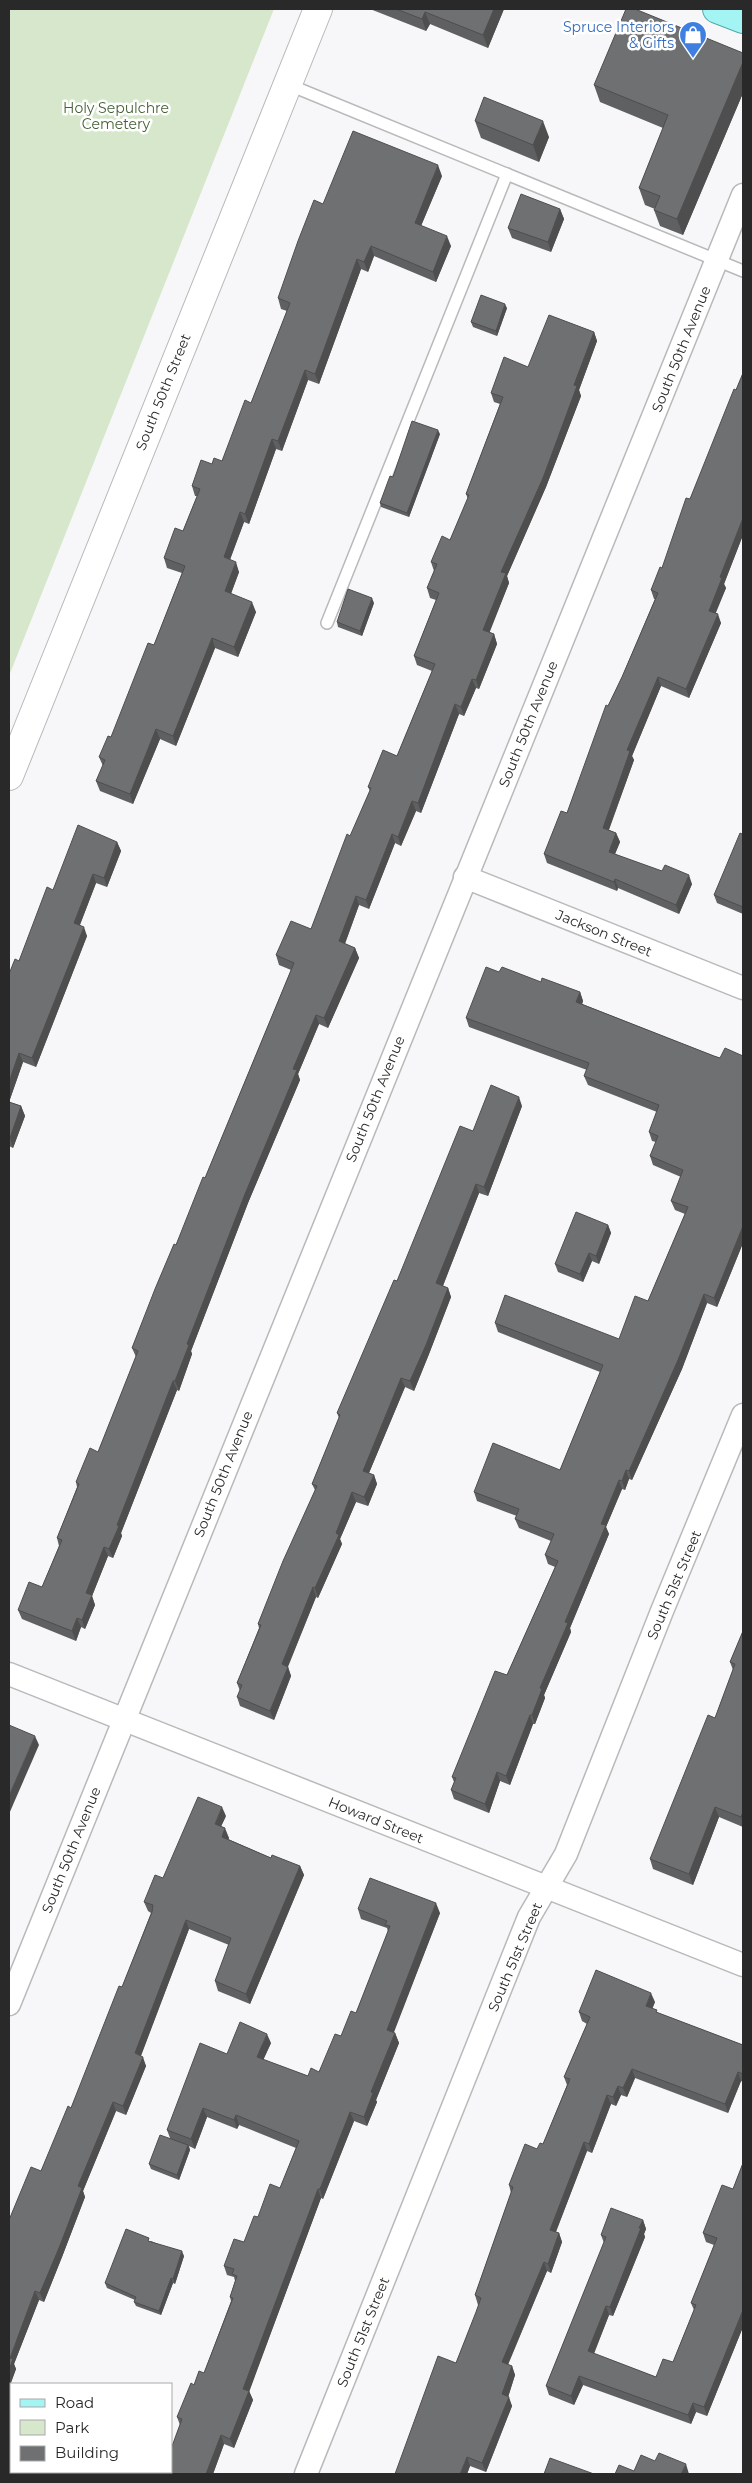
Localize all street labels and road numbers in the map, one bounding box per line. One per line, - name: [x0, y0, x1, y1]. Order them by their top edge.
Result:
- street label: South 50th Avenue: [647, 283, 715, 415]
- street label: South 50th Street: [131, 331, 195, 453]
- street label: South 50th Avenue: [494, 658, 562, 790]
- street label: Jackson Street: [552, 905, 655, 961]
- street label: South 50th Avenue: [341, 1033, 409, 1165]
- street label: South 50th Avenue: [189, 1408, 257, 1540]
- street label: South 51st Street: [643, 1527, 705, 1642]
- street label: South 50th Avenue: [37, 1784, 105, 1916]
- street label: Howard Street: [326, 1793, 427, 1847]
- street label: South 51st Street: [484, 1899, 546, 2014]
- street label: South 51st Street: [333, 2274, 393, 2390]

